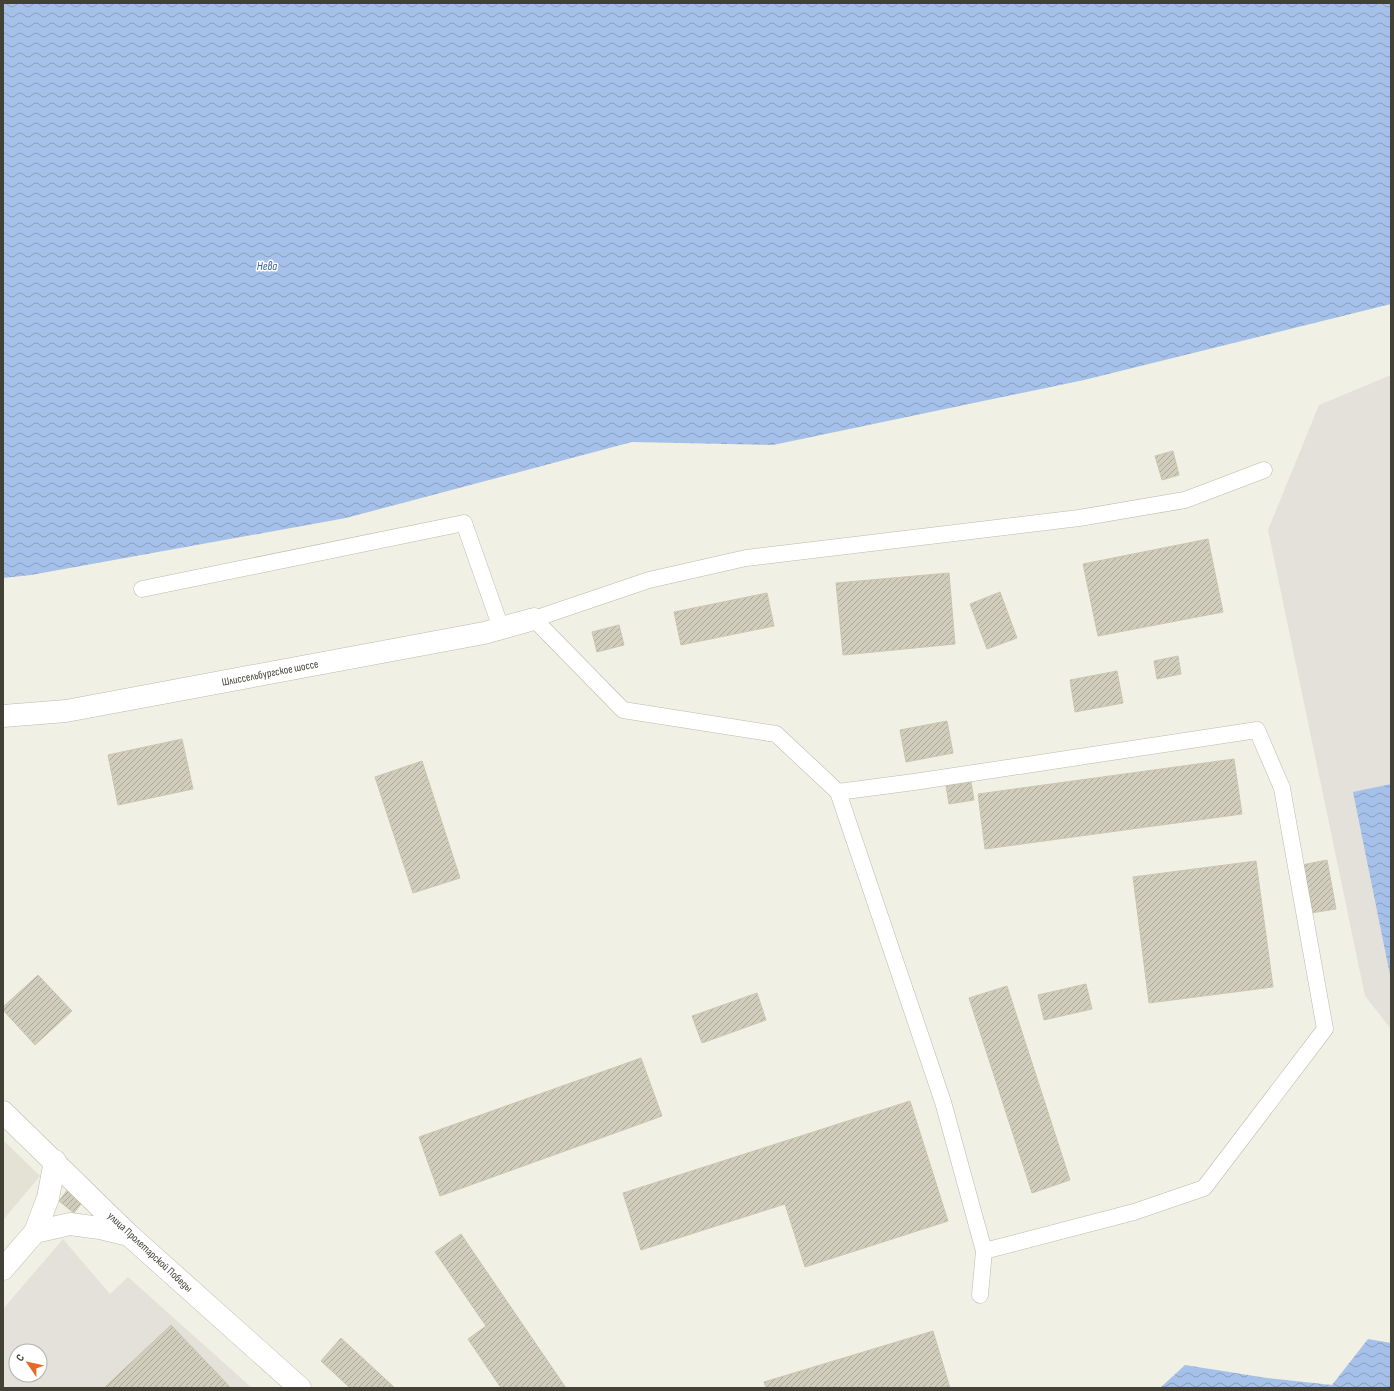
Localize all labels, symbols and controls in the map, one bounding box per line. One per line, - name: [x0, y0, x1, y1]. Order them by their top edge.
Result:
- water label: Нева: [257, 259, 277, 274]
- street label: Шлиссельбургское шоссе: [221, 657, 319, 689]
- street label: улица Пролетарской Победы: [105, 1209, 195, 1295]
- north arrow: [8, 1343, 48, 1383]
- text: С: [13, 1351, 27, 1364]

